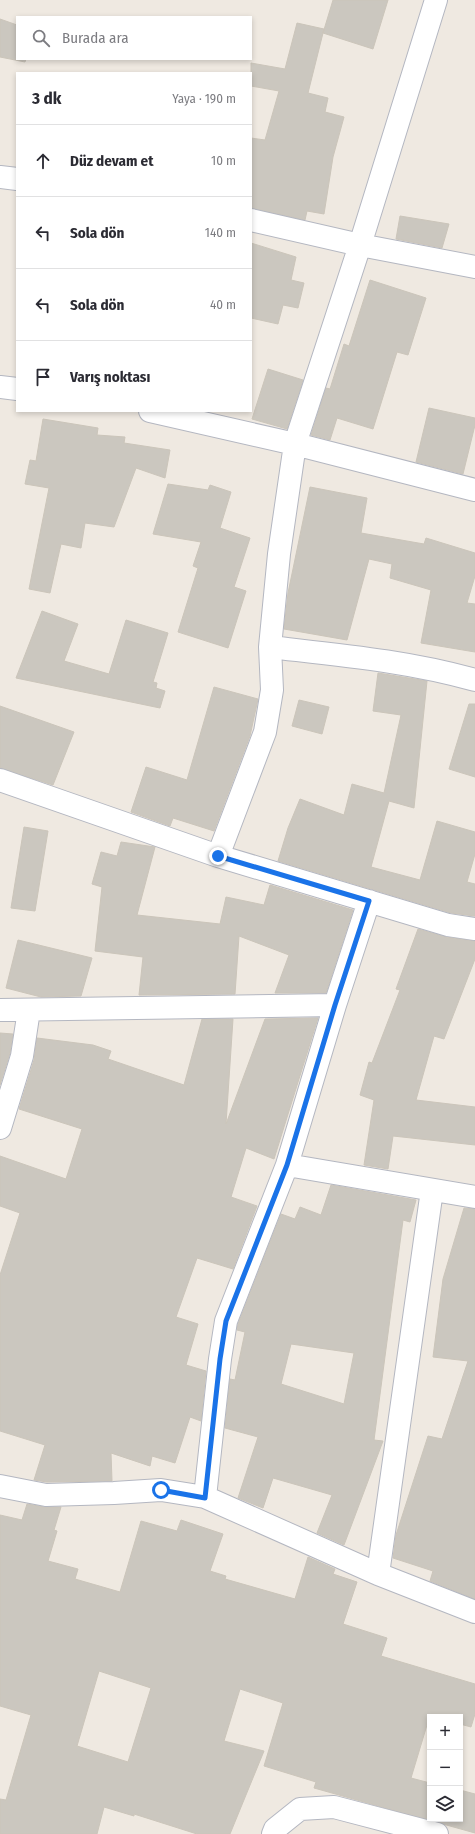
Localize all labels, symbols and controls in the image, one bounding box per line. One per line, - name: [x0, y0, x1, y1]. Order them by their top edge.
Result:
- search box: [16, 16, 252, 60]
- icon: search: [30, 27, 52, 49]
- text: Burada ara: [62, 29, 129, 47]
- text: 3 dk: [32, 88, 62, 109]
- text: Yaya · 190 m: [172, 91, 236, 106]
- icon: ahead: [32, 150, 54, 172]
- text: Düz devam et: [70, 152, 153, 170]
- text: 10 m: [211, 153, 236, 168]
- icon: left: [32, 222, 54, 244]
- text: Sola dön: [70, 224, 124, 242]
- text: 140 m: [205, 225, 236, 240]
- icon: left: [32, 294, 54, 316]
- text: Sola dön: [70, 296, 124, 314]
- text: 40 m: [210, 297, 236, 312]
- icon: arrive: [32, 366, 54, 388]
- text: Varış noktası: [70, 368, 150, 386]
- route end: [209, 847, 227, 865]
- route start: [152, 1481, 170, 1499]
- map controls: [427, 1714, 463, 1822]
- button: +: [427, 1714, 463, 1750]
- button: −: [427, 1750, 463, 1786]
- button: layers: [427, 1786, 463, 1822]

